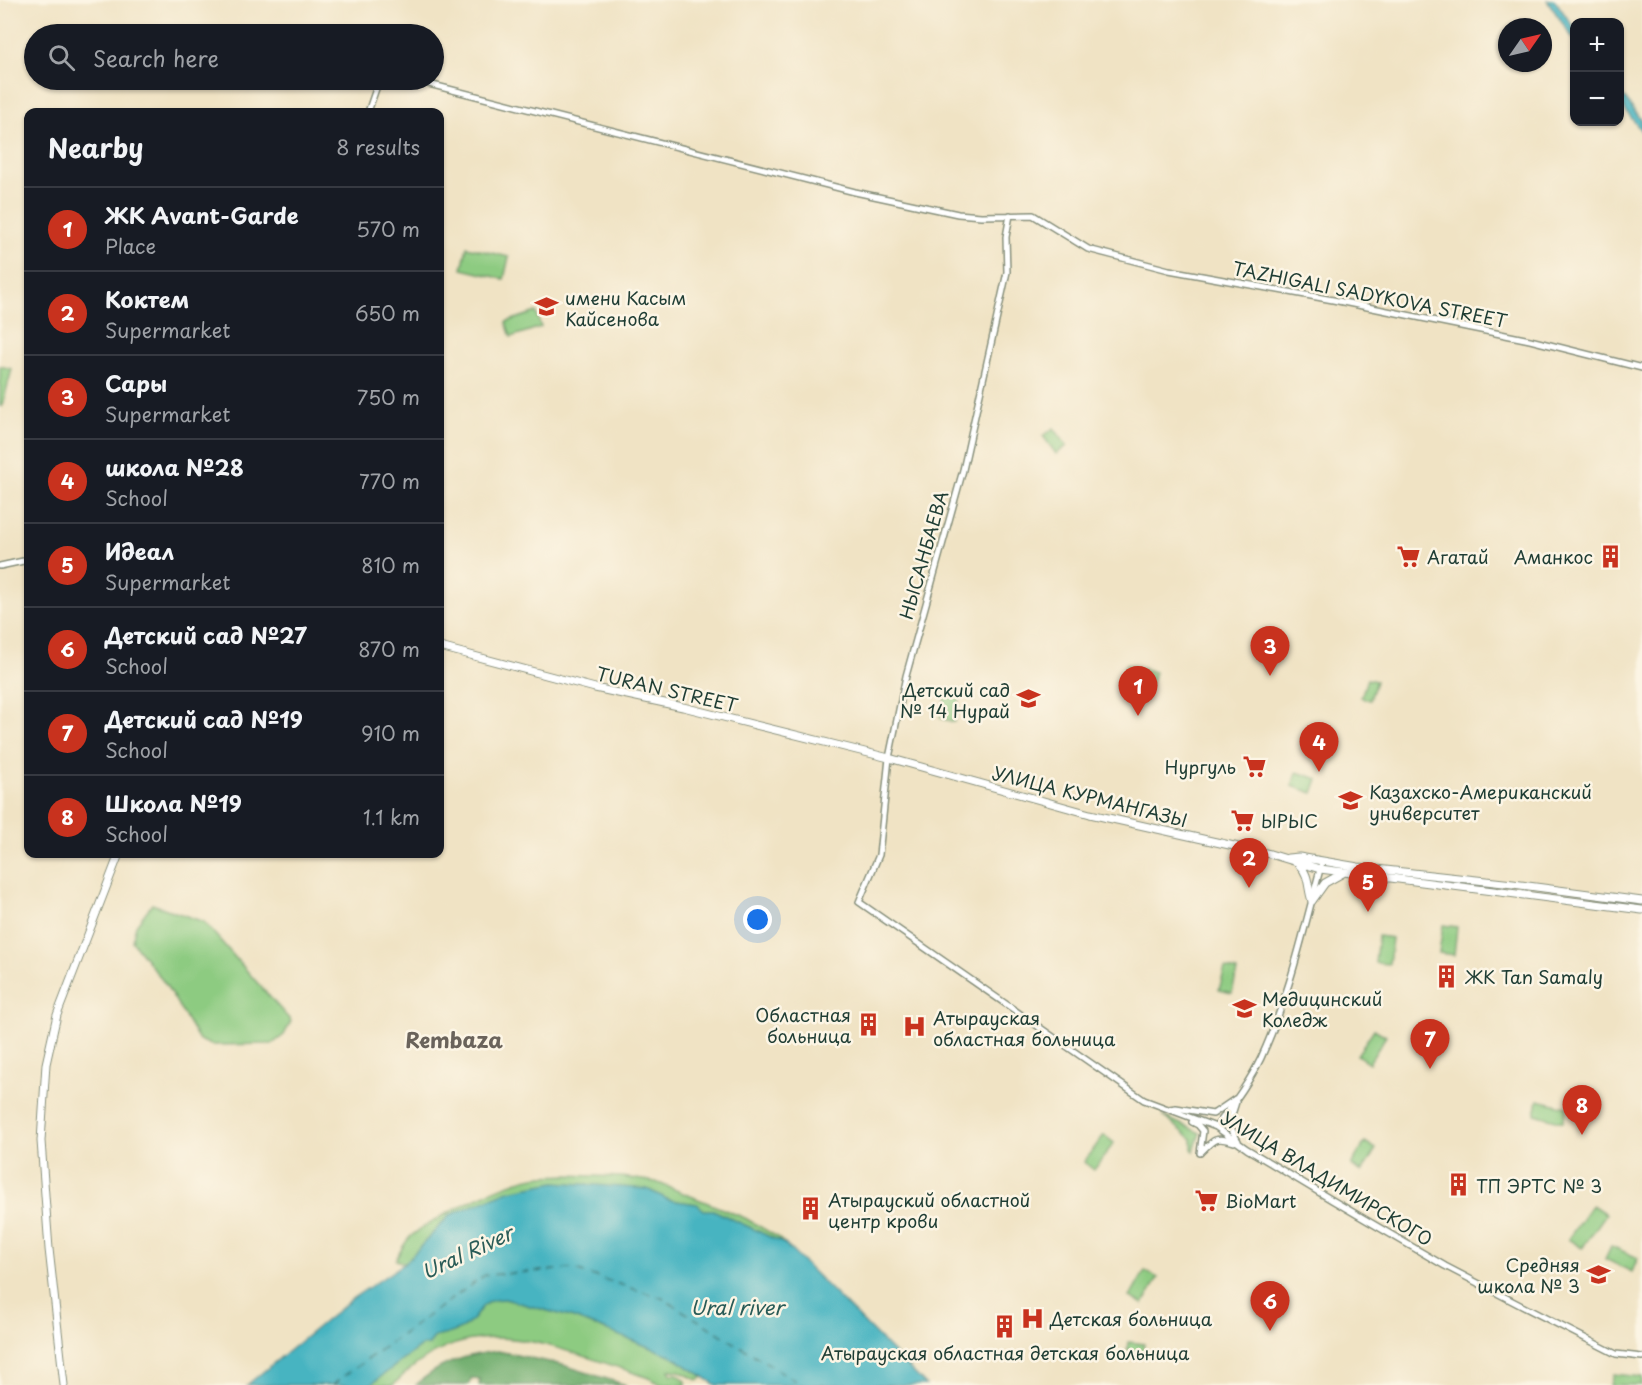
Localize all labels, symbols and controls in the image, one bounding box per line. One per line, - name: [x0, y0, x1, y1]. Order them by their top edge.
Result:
- north arrow: [1498, 18, 1552, 72]
- map controls: [1570, 18, 1624, 126]
- button: +: [1570, 18, 1624, 72]
- search box: [24, 24, 444, 90]
- icon: search: [45, 41, 78, 74]
- text: Search here: [93, 41, 219, 74]
- button: −: [1570, 72, 1624, 126]
- text: Nearby: [48, 128, 143, 167]
- text: 8 results: [336, 132, 420, 162]
- text: ЖК Avant-Garde: [105, 198, 299, 231]
- text: 1: [63, 214, 72, 244]
- text: 570 m: [356, 214, 420, 244]
- text: Place: [105, 231, 156, 261]
- street label: TAZHIGALI SADYKOVA STREET: [1230, 254, 1510, 334]
- text: Коктем: [105, 282, 189, 315]
- place label: имени Касым Кайсенова: [565, 284, 686, 332]
- school or university icon: имени Касым Кайсенова: [534, 294, 560, 320]
- text: 2: [60, 298, 75, 328]
- text: 650 m: [355, 298, 420, 328]
- text: Supermarket: [105, 315, 231, 345]
- text: Сары: [105, 366, 167, 399]
- text: 3: [61, 382, 74, 412]
- text: 750 m: [357, 382, 420, 412]
- text: Supermarket: [105, 399, 231, 429]
- text: школа №28: [105, 450, 244, 483]
- text: 4: [61, 466, 74, 496]
- text: 770 m: [359, 466, 420, 496]
- text: School: [105, 483, 168, 513]
- street label: НЫСАНБАЕВА: [892, 487, 954, 623]
- text: Идеал: [105, 534, 174, 567]
- supermarket icon: Агатай: [1396, 543, 1422, 569]
- place label: Агатай: [1427, 543, 1489, 570]
- place label: Аманкос: [1514, 543, 1593, 570]
- building icon: Аманкос: [1598, 543, 1624, 569]
- text: 5: [61, 550, 74, 580]
- text: 810 m: [361, 550, 420, 580]
- text: Supermarket: [105, 567, 231, 597]
- text: Детский сад №27: [105, 618, 307, 651]
- pin: 3: [1250, 626, 1290, 676]
- text: 6: [60, 634, 75, 664]
- text: 870 m: [358, 634, 420, 664]
- text: School: [105, 651, 168, 681]
- street label: TURAN STREET: [594, 660, 741, 719]
- pin: 1: [1118, 666, 1158, 716]
- place label: Детский сад № 14 Нурай: [900, 676, 1010, 724]
- school or university icon: Детский сад № 14 Нурай: [1015, 686, 1041, 712]
- text: Детский сад №19: [105, 702, 303, 735]
- text: 7: [62, 718, 73, 748]
- text: 910 m: [361, 718, 420, 748]
- pin: 4: [1300, 722, 1338, 772]
- text: School: [105, 735, 168, 765]
- place label: Нургуль: [1165, 753, 1236, 780]
- supermarket icon: Нургуль: [1241, 753, 1267, 779]
- street label: УЛИЦА КУРМАНГАЗЫ: [990, 759, 1190, 833]
- place label: Казахско-Американский университет: [1369, 778, 1592, 826]
- text: Школа №19: [105, 786, 242, 819]
- school or university icon: Казахско-Американский университет: [1338, 788, 1364, 814]
- text: 8: [61, 802, 74, 832]
- text: 1.1 km: [363, 802, 420, 832]
- supermarket icon: ЫРЫС: [1230, 807, 1256, 833]
- place label: ЫРЫС: [1261, 807, 1318, 834]
- text: School: [105, 819, 168, 849]
- pin: 2: [1230, 838, 1268, 888]
- pin: 5: [1348, 862, 1388, 912]
- your location: [743, 905, 772, 934]
- building icon: ЖК Tan Samaly: [1434, 963, 1460, 989]
- place label: ЖК Tan Samaly: [1464, 963, 1603, 990]
- place label: Медицинский Коледж: [1262, 985, 1382, 1033]
- school or university icon: Медицинский Коледж: [1231, 995, 1257, 1021]
- place label: Областная больница: [755, 1001, 852, 1049]
- place label: Атырауская областная больница: [933, 1004, 1116, 1052]
- building icon: Областная больница: [856, 1011, 882, 1037]
- hospital icon: Атырауская областная больница: [902, 1014, 928, 1040]
- pin: 7: [1410, 1020, 1450, 1069]
- district label: Rembaza: [405, 1023, 503, 1055]
- pin: 8: [1562, 1086, 1602, 1135]
- street label: УЛИЦА ВЛАДИМИРСКОГО: [1216, 1104, 1438, 1252]
- building icon: ТП ЭРТС № 3: [1445, 1172, 1471, 1198]
- place label: ТП ЭРТС № 3: [1476, 1172, 1602, 1199]
- place label: Атырауский областной центр крови: [828, 1186, 1030, 1234]
- supermarket icon: BioMart: [1194, 1187, 1220, 1213]
- place label: BioMart: [1225, 1187, 1296, 1214]
- building icon: Атырауский областной центр крови: [797, 1196, 823, 1222]
- water label: Ural River: [416, 1217, 520, 1286]
- place label: Средняя школа № 3: [1477, 1251, 1580, 1299]
- school or university icon: Средняя школа № 3: [1585, 1261, 1611, 1287]
- pin: 6: [1250, 1282, 1290, 1331]
- water label: Ural river: [690, 1292, 787, 1322]
- hospital icon: Детская больница: [1019, 1305, 1045, 1331]
- place label: Детская больница: [1049, 1305, 1213, 1332]
- building icon: Атырауская областная детская больница: [992, 1313, 1018, 1339]
- place label: Атырауская областная детская больница: [821, 1339, 1190, 1366]

